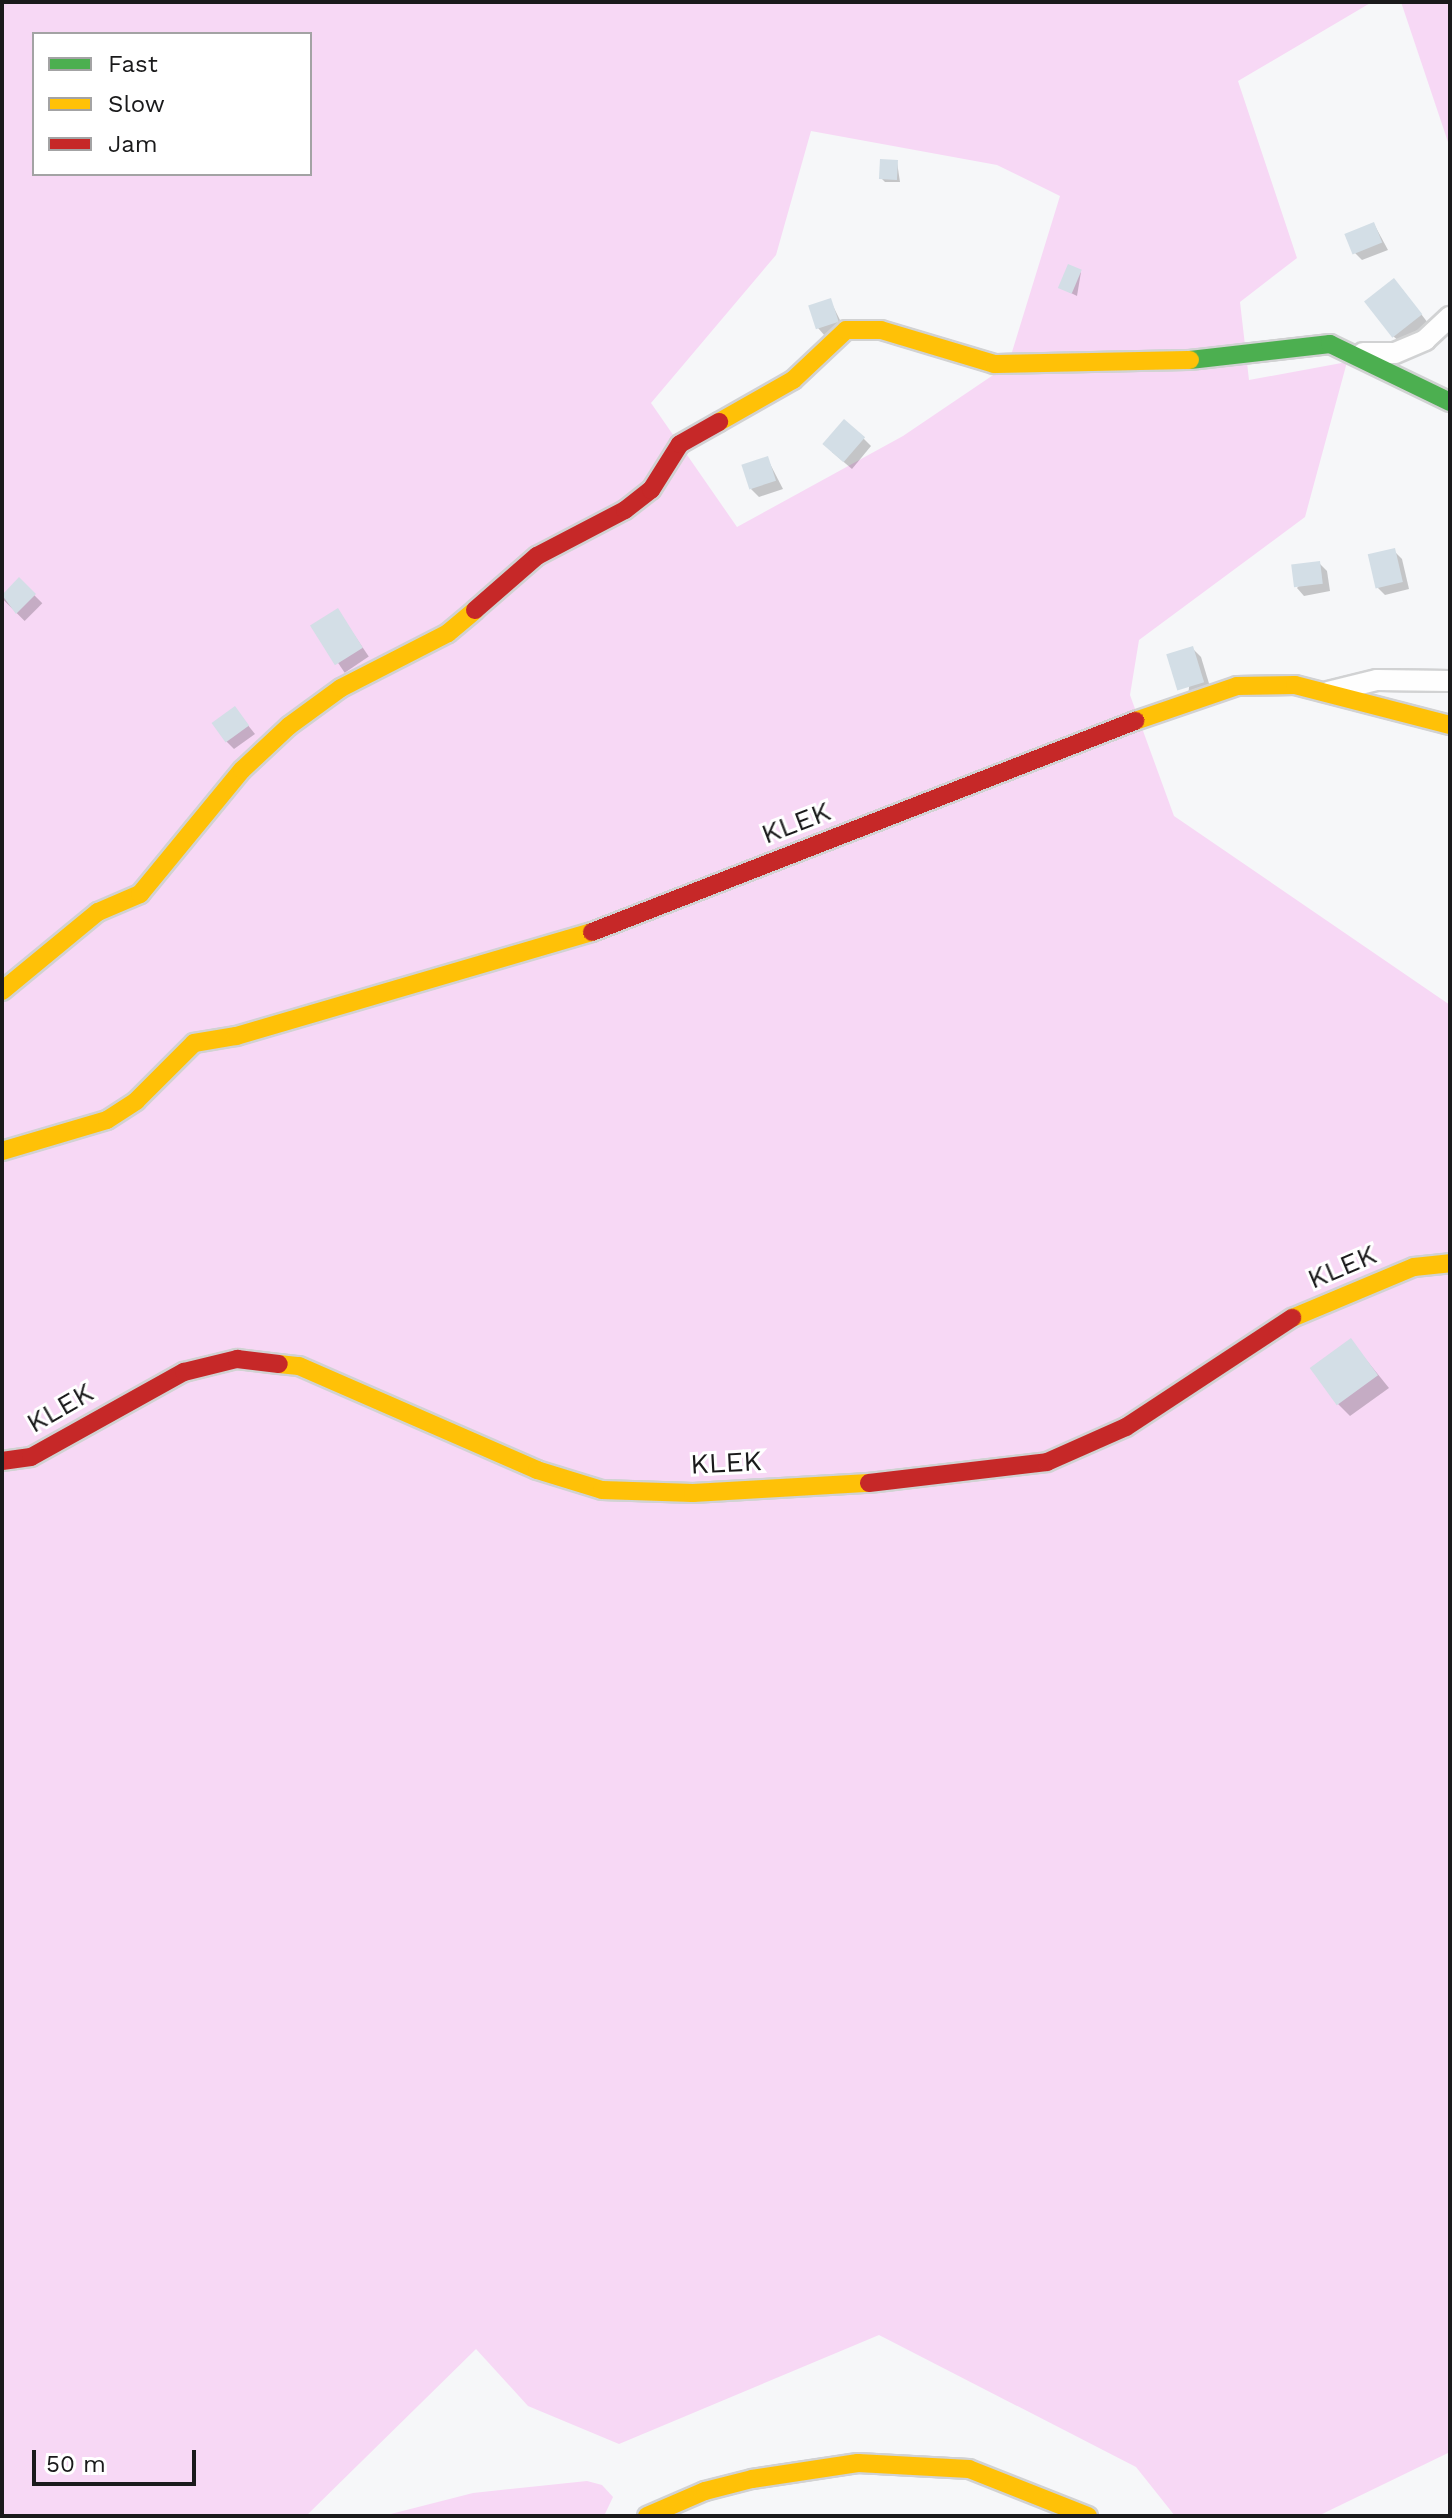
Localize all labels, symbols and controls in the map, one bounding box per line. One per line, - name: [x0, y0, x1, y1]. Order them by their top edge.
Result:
- legend: [32, 32, 312, 176]
- text: Fast: [108, 50, 158, 78]
- text: Slow: [108, 90, 165, 118]
- text: Jam: [108, 130, 158, 158]
- street label: KLEK: [757, 795, 835, 851]
- street label: KLEK: [1303, 1238, 1381, 1296]
- street label: KLEK: [21, 1376, 99, 1440]
- street label: KLEK: [689, 1444, 763, 1482]
- scale bar: [36, 2434, 200, 2484]
- text: 50 m: [46, 2450, 106, 2478]

